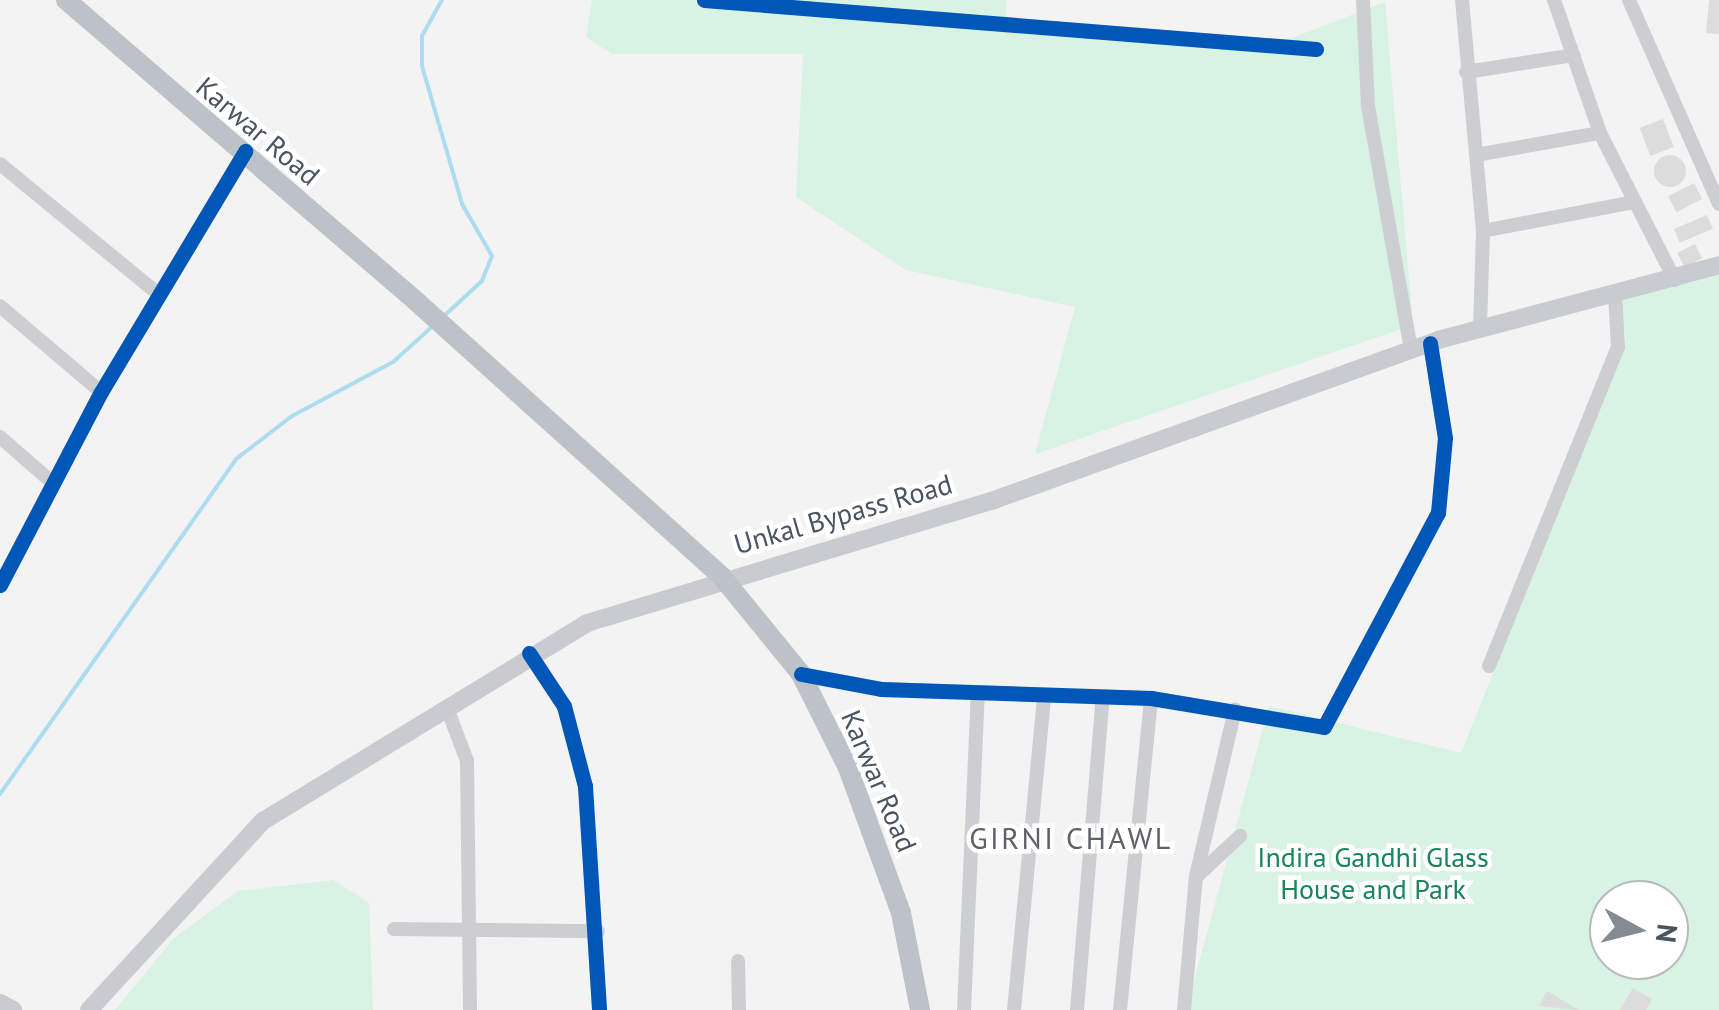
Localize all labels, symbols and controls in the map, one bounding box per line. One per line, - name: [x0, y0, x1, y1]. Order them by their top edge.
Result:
- street label: Karwar Road: [190, 70, 326, 192]
- street label: Unkal Bypass Road: [730, 467, 956, 561]
- street label: Karwar Road: [834, 705, 924, 857]
- district label: GIRNI CHAWL: [969, 820, 1173, 856]
- park label: Indira Gandhi Glass House and Park: [1257, 840, 1489, 906]
- north arrow: [1589, 880, 1689, 980]
- text: N: [1648, 922, 1687, 945]

